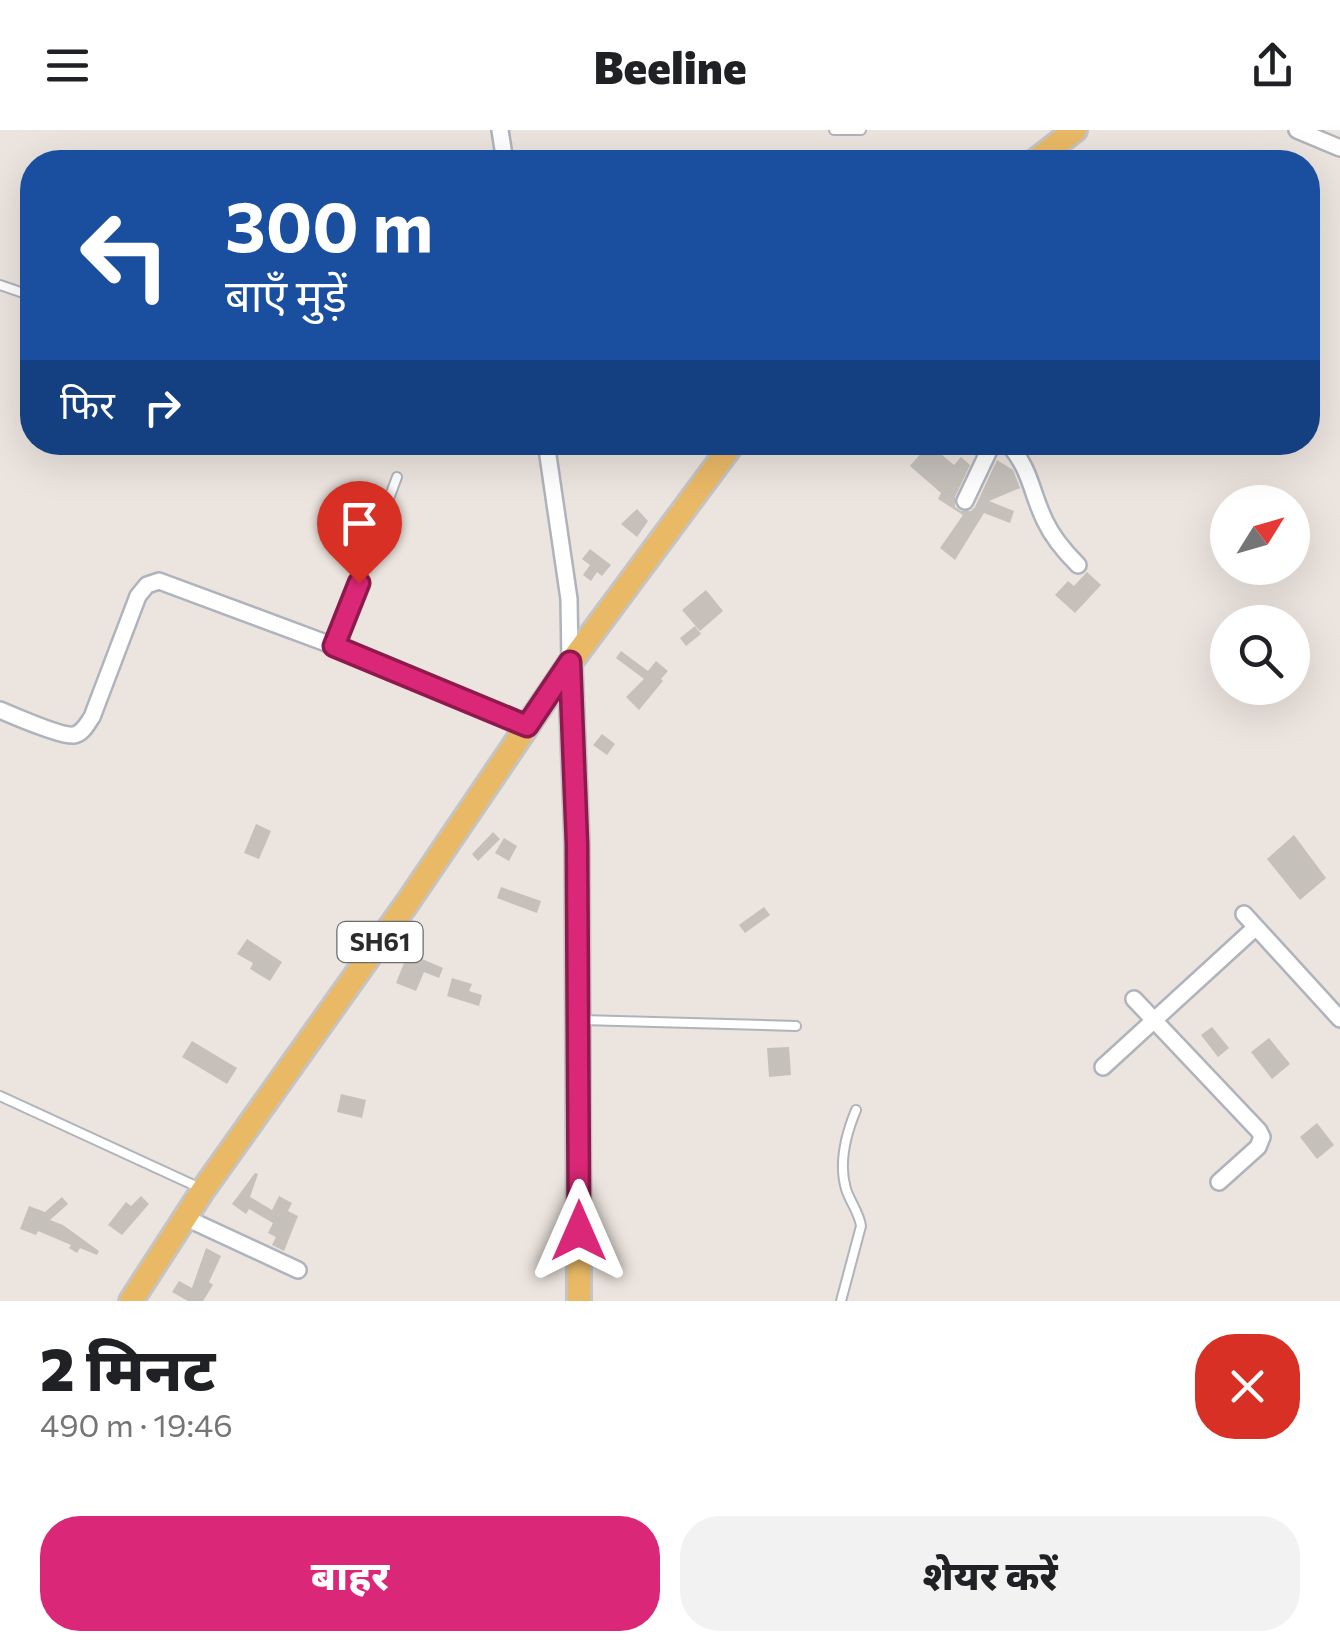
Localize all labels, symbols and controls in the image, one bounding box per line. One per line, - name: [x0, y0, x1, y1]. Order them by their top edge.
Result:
- icon: menu: [40, 38, 95, 93]
- text: Beeline: [593, 38, 747, 93]
- icon: share: [1245, 38, 1300, 93]
- text: 300 m: [225, 181, 433, 266]
- icon: left: [60, 190, 190, 320]
- text: बाएँ मुड़ें: [225, 266, 347, 321]
- text: फिर: [60, 380, 115, 427]
- icon: right: [135, 380, 190, 435]
- pin: [317, 481, 402, 584]
- north arrow: [1210, 485, 1310, 585]
- map controls: [1210, 485, 1310, 705]
- icon: arrive: [332, 496, 387, 551]
- button: search: [1210, 605, 1310, 705]
- road number: SH61: [338, 922, 422, 962]
- position arrow: [527, 1179, 631, 1283]
- text: 2 मिनट: [40, 1330, 215, 1403]
- button: close: [1195, 1334, 1300, 1439]
- text: 490 m · 19:46: [40, 1404, 233, 1444]
- button: बाहर: [40, 1516, 660, 1631]
- button: शेयर करें: [680, 1516, 1300, 1631]

